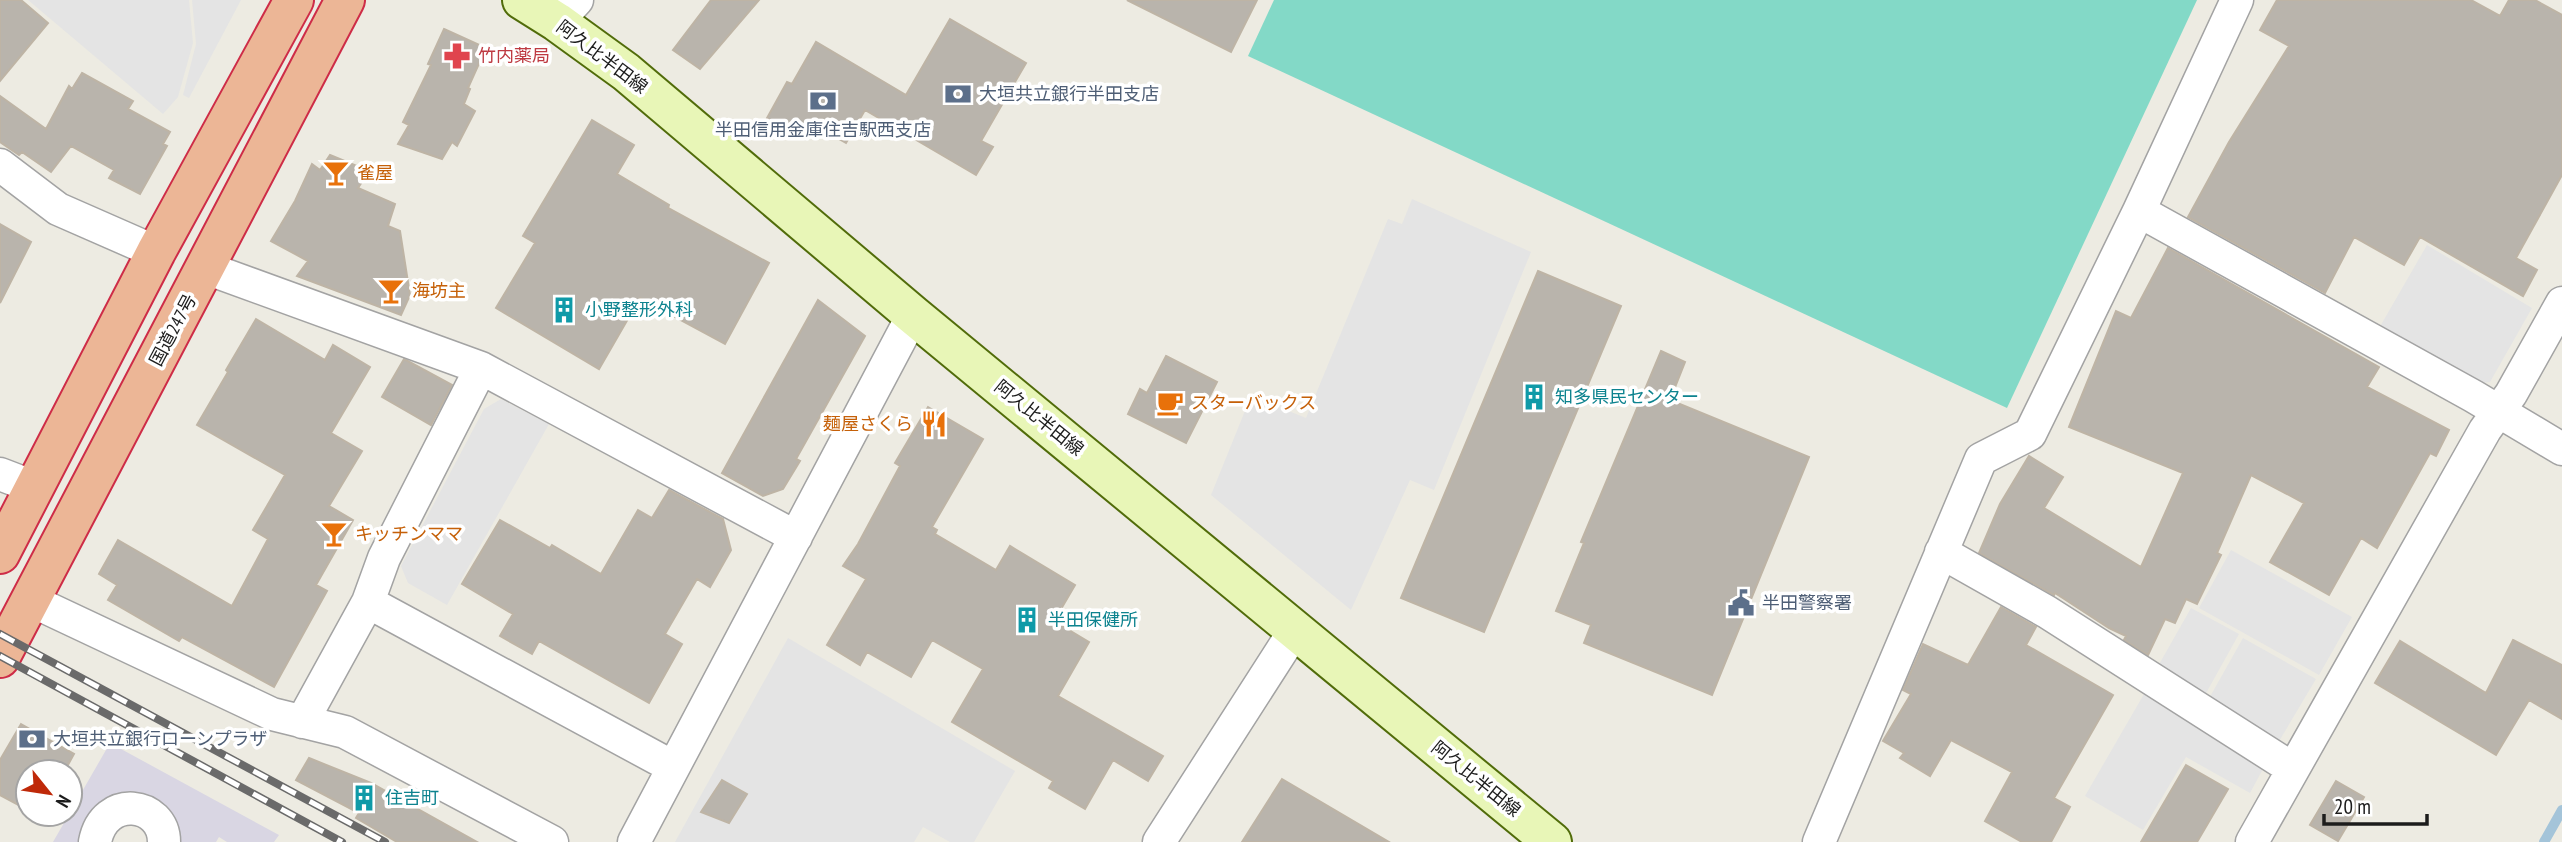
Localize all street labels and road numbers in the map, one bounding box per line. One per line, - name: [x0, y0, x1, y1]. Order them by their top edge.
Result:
- street label: 阿久比半田線: [552, 15, 652, 98]
- street label: 国道247号: [144, 290, 201, 370]
- street label: 阿久比半田線: [990, 375, 1089, 461]
- street label: 阿久比半田線: [1427, 736, 1526, 822]

